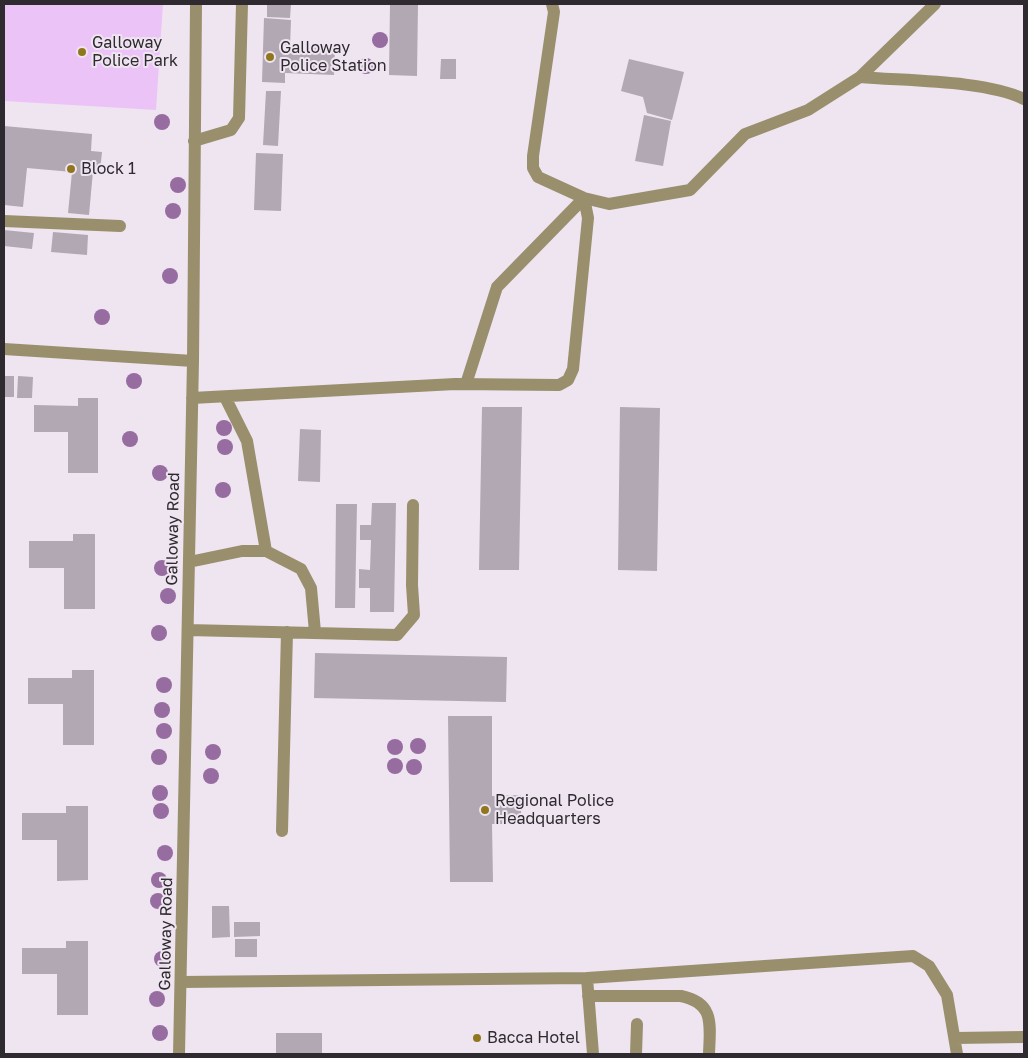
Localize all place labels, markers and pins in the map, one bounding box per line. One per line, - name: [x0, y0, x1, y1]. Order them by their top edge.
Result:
- place label: Galloway Police Park: [92, 33, 178, 71]
- place label: Galloway Police Station: [280, 38, 387, 76]
- marker: Galloway Police Park: [76, 46, 88, 58]
- marker: Galloway Police Station: [264, 51, 276, 63]
- place label: Block 1: [81, 159, 136, 179]
- marker: Block 1: [65, 163, 77, 175]
- place label: Regional Police Headquarters: [495, 791, 614, 829]
- marker: Regional Police Headquarters: [479, 804, 491, 816]
- place label: Bacca Hotel: [487, 1028, 580, 1048]
- marker: Bacca Hotel: [471, 1032, 483, 1044]

